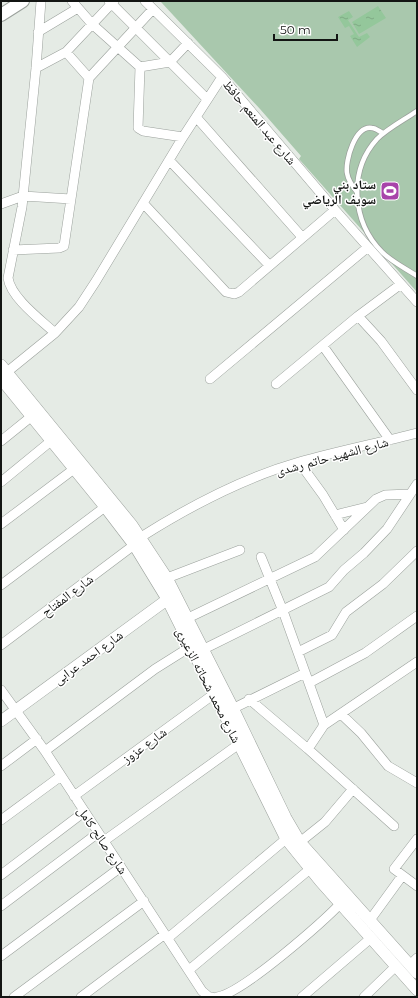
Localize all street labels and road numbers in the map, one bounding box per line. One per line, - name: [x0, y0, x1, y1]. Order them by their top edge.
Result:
- street label: شارع عبد المنعم حافظ: [218, 76, 300, 169]
- street label: شارع الشهيد حاتم رشدى: [274, 433, 391, 481]
- street label: شارع المفتاح: [38, 570, 97, 621]
- street label: شارع محمد شحاته الزعيرى: [171, 625, 245, 746]
- street label: شارع احمد عرابى: [50, 626, 127, 689]
- street label: شارع عزوز: [118, 724, 171, 769]
- street label: شارع صالح كامل: [73, 803, 132, 878]

